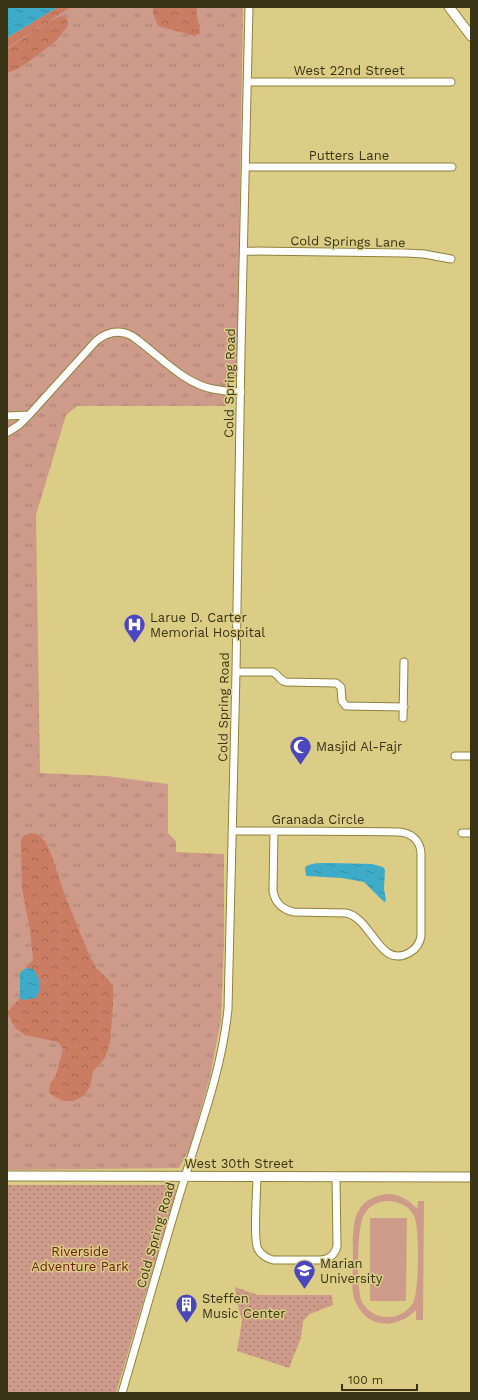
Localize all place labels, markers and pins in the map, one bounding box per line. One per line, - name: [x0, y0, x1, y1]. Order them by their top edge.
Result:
- place label: Larue D. Carter Memorial Hospital: [150, 610, 265, 640]
- hospital icon: Larue D. Carter Memorial Hospital: [121, 611, 147, 644]
- mosque icon: Masjid Al-Fajr: [287, 733, 313, 766]
- place label: Masjid Al-Fajr: [316, 739, 402, 754]
- place label: Marian University: [320, 1256, 383, 1286]
- school or university icon: Marian University: [291, 1257, 317, 1290]
- place label: Steffen Music Center: [202, 1291, 286, 1321]
- building icon: Steffen Music Center: [173, 1292, 199, 1325]

